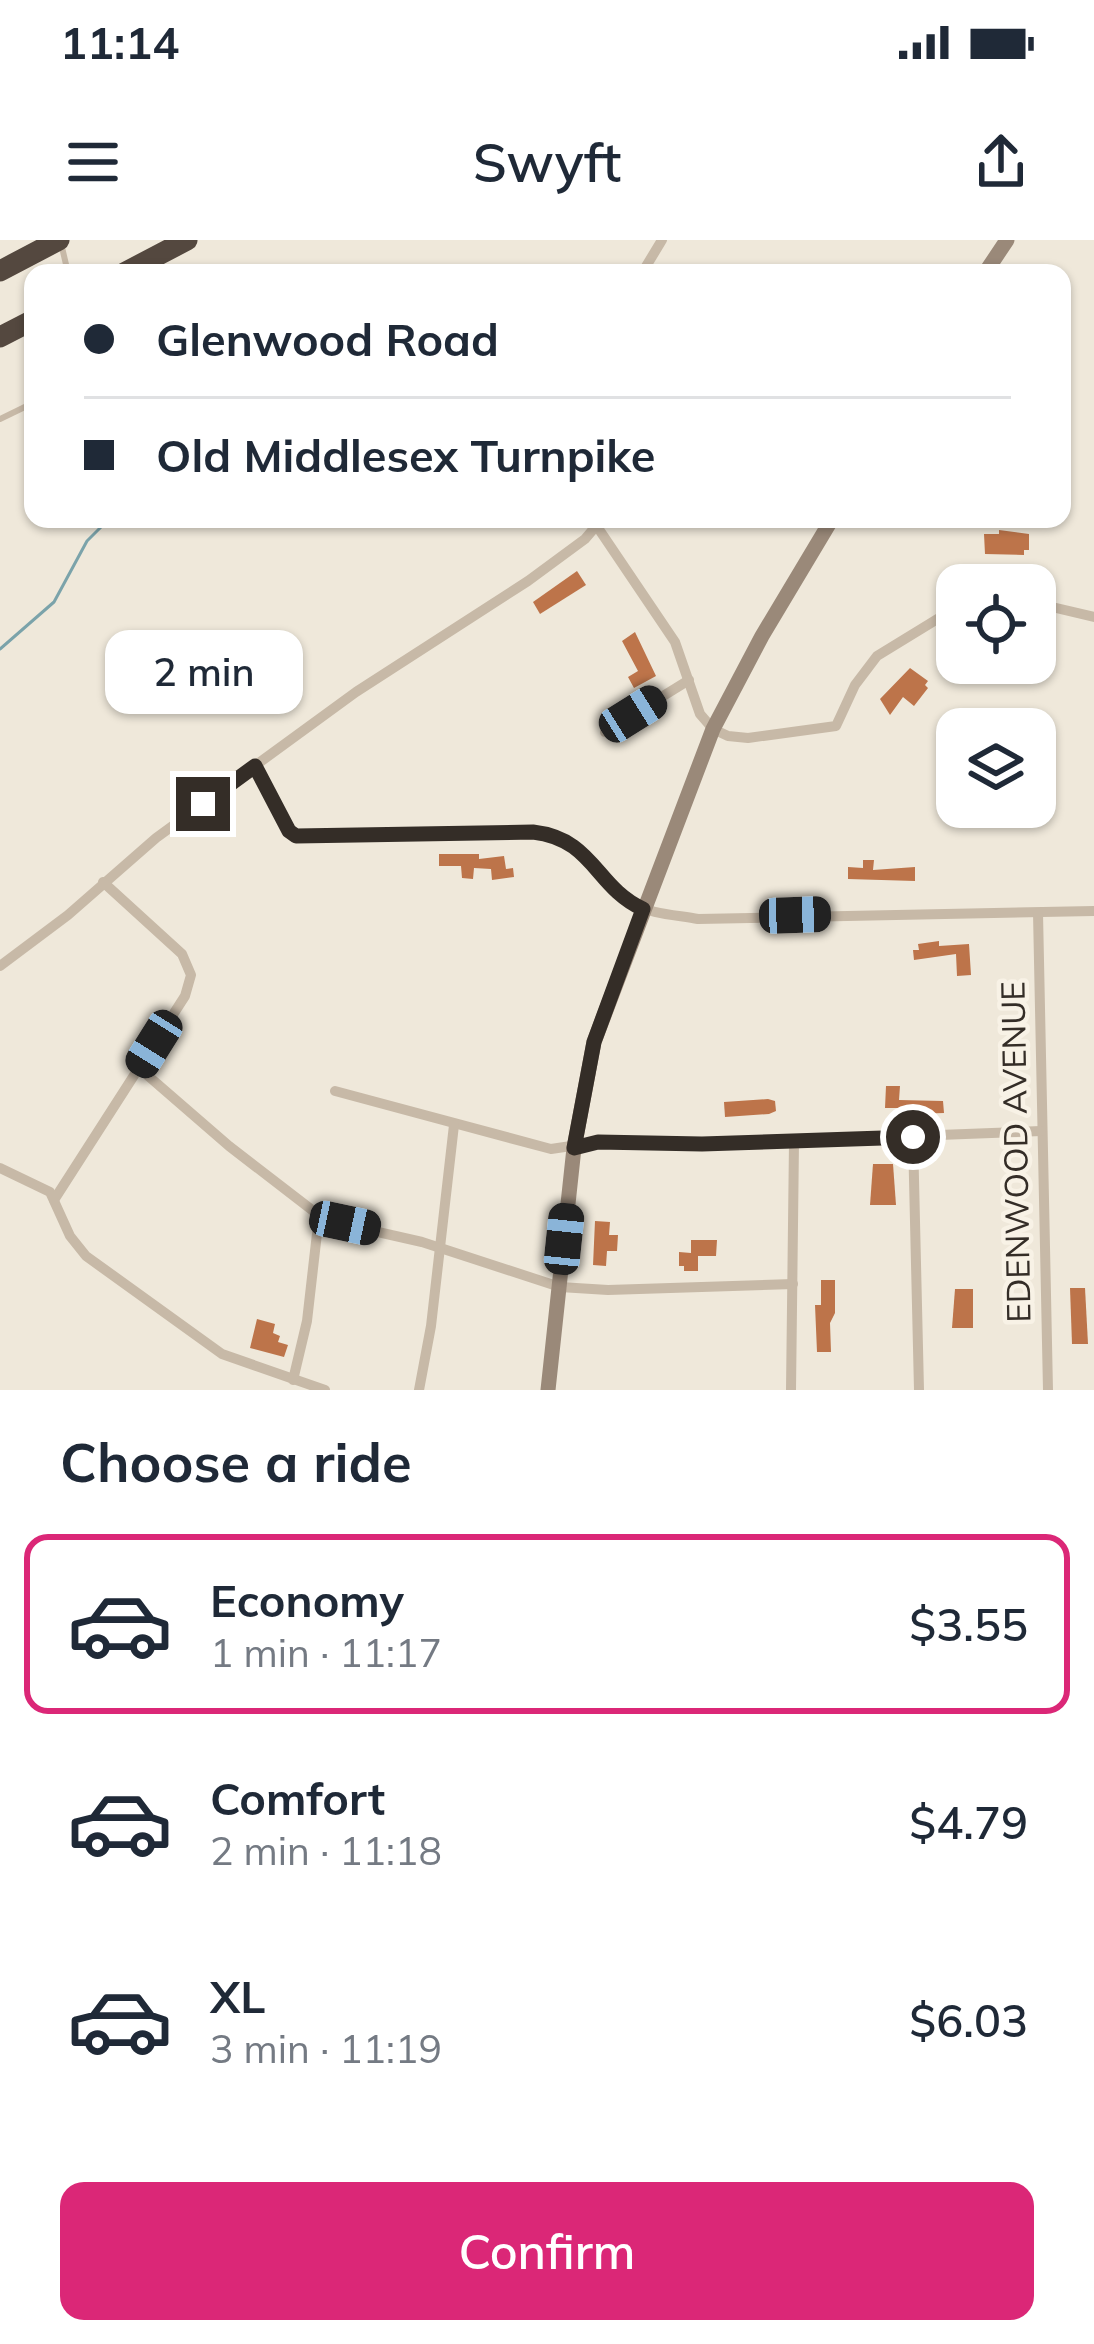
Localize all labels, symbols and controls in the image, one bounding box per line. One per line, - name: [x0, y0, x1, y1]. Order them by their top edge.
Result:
- text: 11:14: [60, 14, 179, 70]
- text: Swyft: [473, 128, 621, 196]
- icon: menu: [60, 129, 126, 195]
- icon: share: [968, 129, 1034, 195]
- text: Glenwood Road: [156, 311, 499, 367]
- text: Old Middlesex Turnpike: [156, 427, 655, 483]
- map controls: [936, 564, 1056, 828]
- button: locate: [936, 564, 1056, 684]
- callout: 2 min: [104, 630, 302, 714]
- text: 2 min: [153, 647, 255, 696]
- car: [593, 680, 673, 748]
- button: layers: [936, 708, 1056, 828]
- route end: [176, 777, 230, 831]
- car: [758, 896, 832, 934]
- street label: EDENWOOD AVENUE: [992, 981, 1038, 1323]
- car: [120, 1004, 188, 1084]
- route start: [886, 1110, 940, 1164]
- car: [306, 1198, 384, 1248]
- car: [542, 1201, 586, 1277]
- text: Choose a ride: [60, 1428, 412, 1496]
- icon: car: [66, 1570, 174, 1678]
- text: Economy: [210, 1572, 404, 1628]
- text: $3.55: [909, 1596, 1028, 1652]
- text: 1 min · 11:17: [210, 1628, 442, 1677]
- icon: car: [66, 1768, 174, 1876]
- text: Comfort: [210, 1770, 385, 1826]
- text: $4.79: [909, 1794, 1028, 1850]
- text: 2 min · 11:18: [210, 1826, 442, 1875]
- icon: car: [66, 1966, 174, 2074]
- text: XL: [210, 1968, 265, 2024]
- text: $6.03: [909, 1992, 1028, 2048]
- text: 3 min · 11:19: [210, 2024, 442, 2073]
- button: Confirm: [60, 2182, 1034, 2320]

